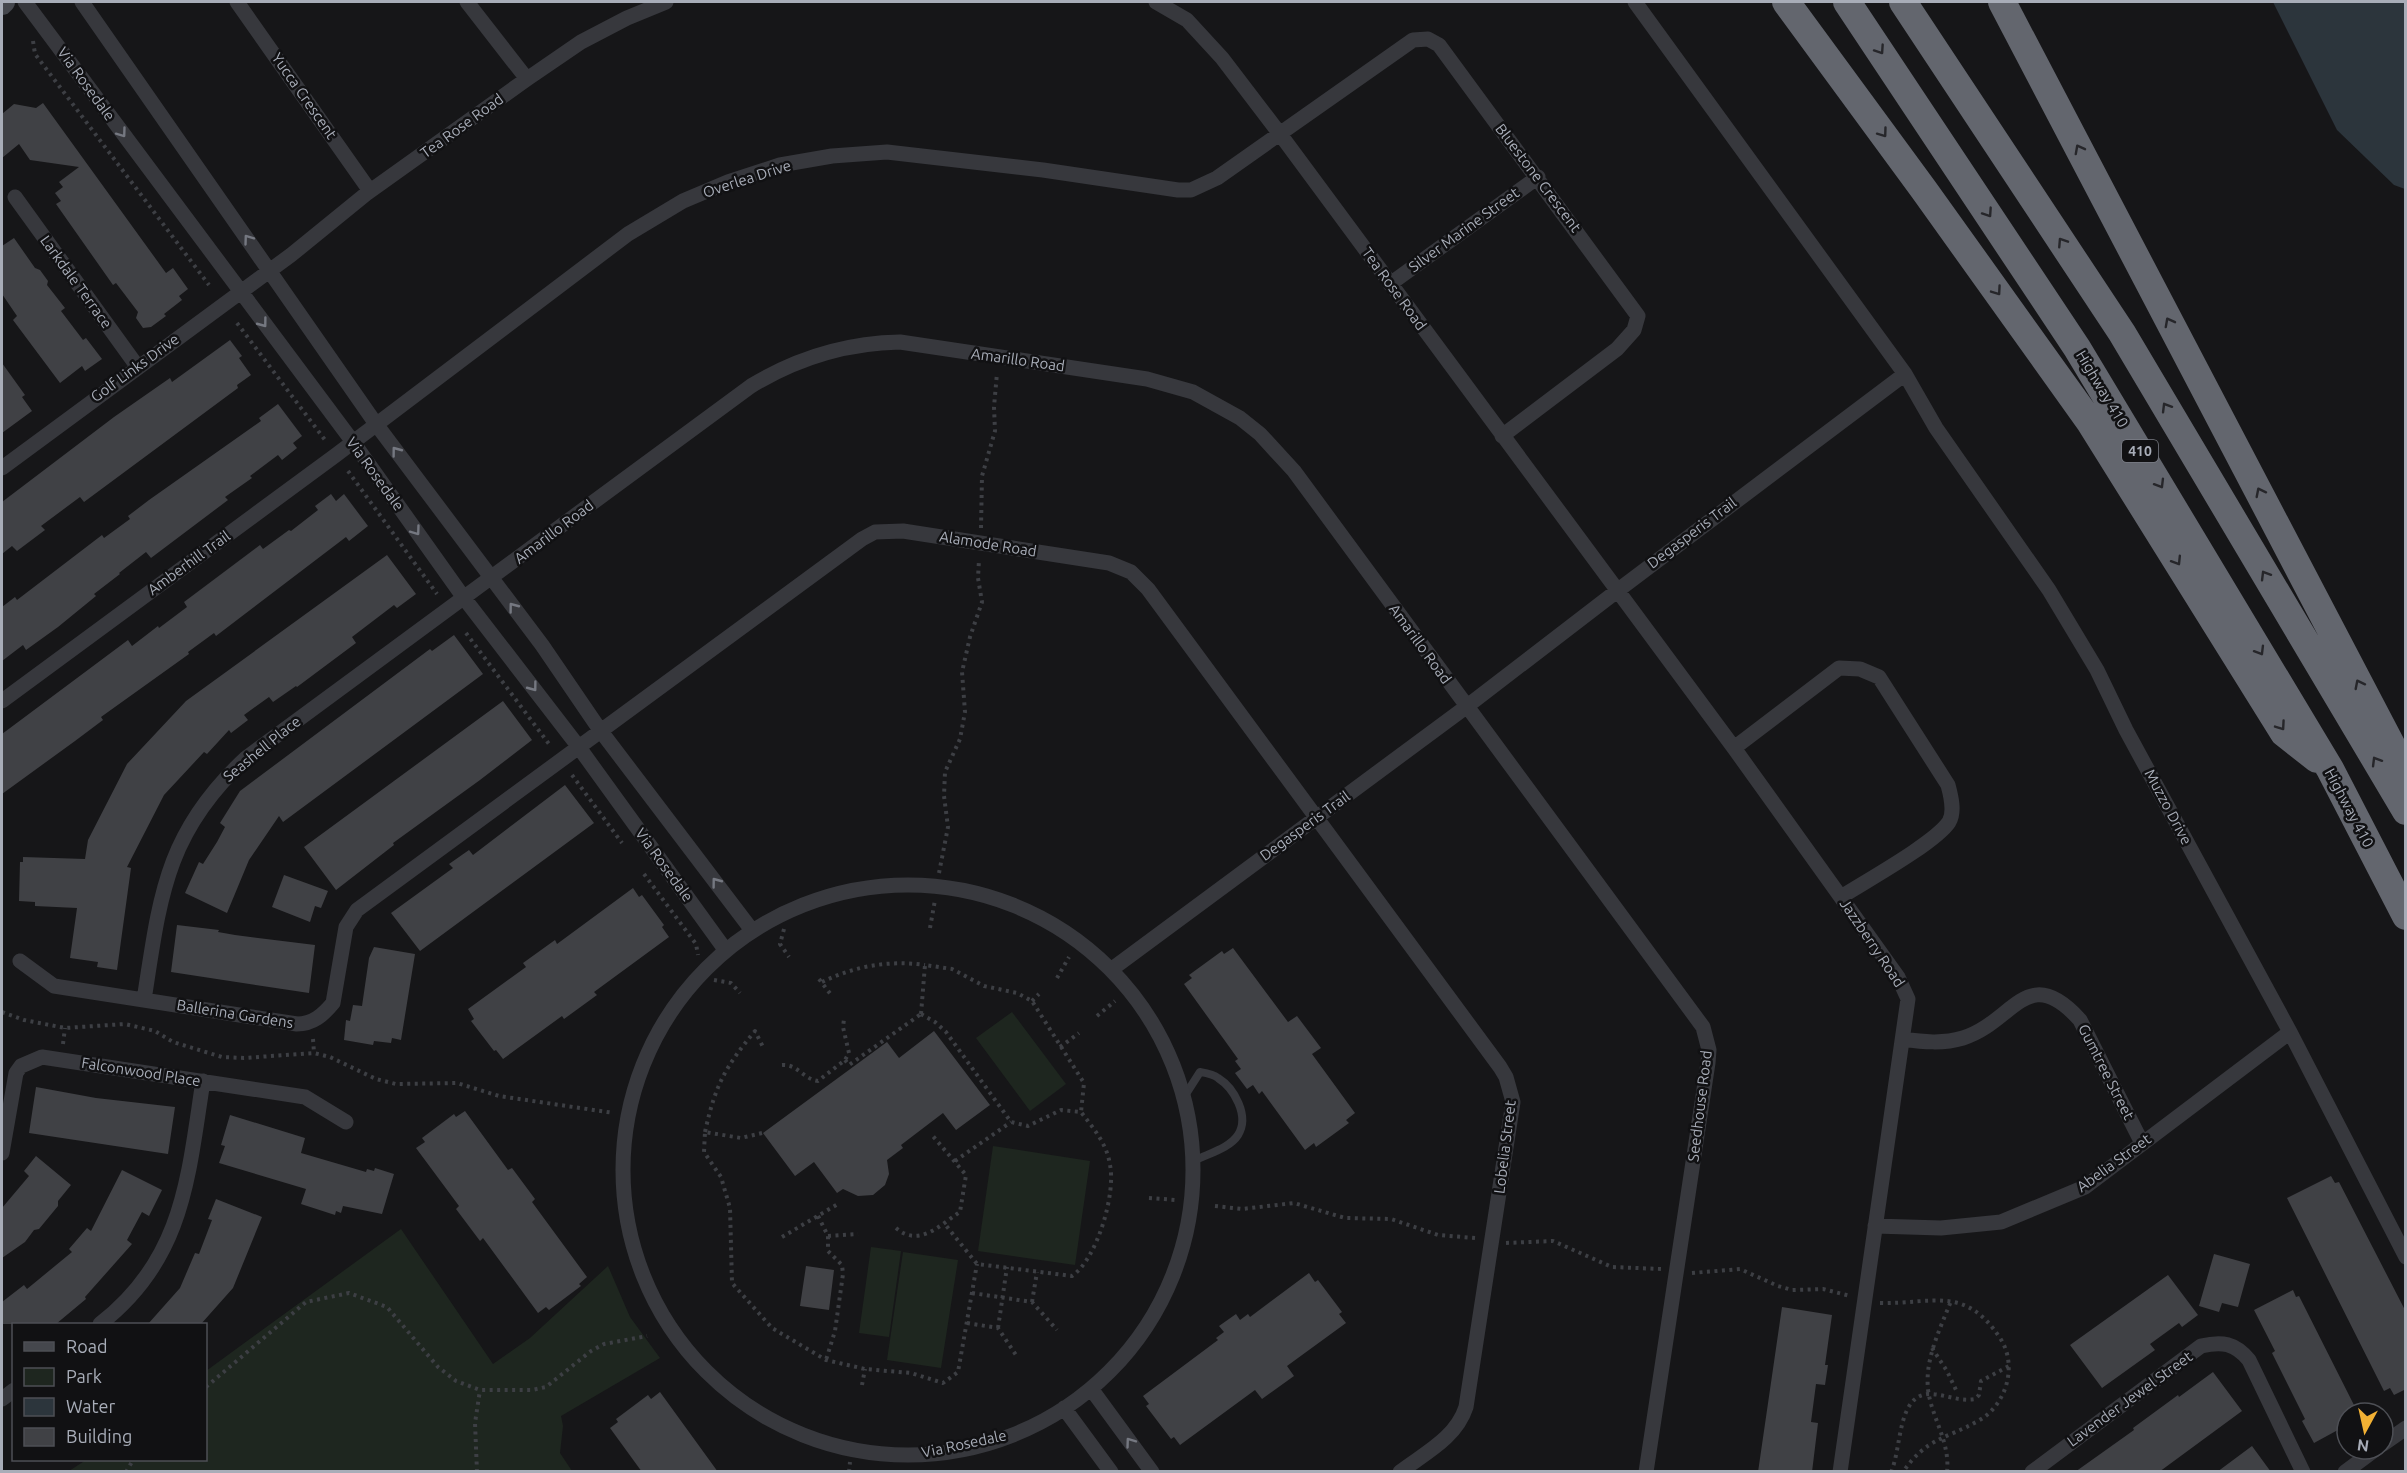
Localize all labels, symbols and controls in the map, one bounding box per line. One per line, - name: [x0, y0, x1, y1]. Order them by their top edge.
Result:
- one-way arrow: [1873, 43, 1884, 54]
- street label: Via Rosedale: [54, 44, 119, 124]
- street label: Yucca Crescent: [268, 49, 340, 142]
- street label: Tea Rose Road: [417, 90, 506, 161]
- street label: Bluestone Crescent: [1492, 120, 1585, 235]
- one-way arrow: [115, 126, 126, 137]
- one-way arrow: [1875, 126, 1886, 137]
- one-way arrow: [2075, 145, 2087, 156]
- street label: Overlea Drive: [701, 156, 793, 201]
- street label: Silver Marine Street: [1405, 184, 1522, 275]
- one-way arrow: [1980, 206, 1991, 217]
- street label: Larkdale Terrace: [37, 232, 116, 331]
- one-way arrow: [244, 235, 255, 246]
- one-way arrow: [2058, 238, 2069, 249]
- street label: Tea Rose Road: [1359, 244, 1430, 333]
- one-way arrow: [1990, 285, 2001, 296]
- one-way arrow: [256, 317, 267, 328]
- one-way arrow: [2165, 318, 2177, 329]
- street label: Golf Links Drive: [87, 330, 182, 405]
- street label: Amarillo Road: [970, 345, 1066, 374]
- street label: Highway 410: [2073, 347, 2132, 430]
- one-way arrow: [2162, 403, 2173, 413]
- street label: Via Rosedale: [343, 434, 408, 514]
- road number: 410: [2122, 440, 2158, 462]
- one-way arrow: [392, 446, 403, 457]
- one-way arrow: [2152, 478, 2164, 488]
- one-way arrow: [2256, 488, 2267, 498]
- street label: Degasperis Trail: [1644, 494, 1740, 572]
- street label: Amarillo Road: [511, 496, 597, 567]
- one-way arrow: [409, 524, 420, 535]
- street label: Amberhill Trail: [144, 527, 233, 598]
- street label: Alamode Road: [938, 527, 1038, 560]
- one-way arrow: [2169, 555, 2181, 565]
- one-way arrow: [2261, 571, 2273, 581]
- street label: Amarillo Road: [1386, 601, 1455, 687]
- one-way arrow: [509, 602, 520, 613]
- one-way arrow: [2252, 645, 2264, 655]
- one-way arrow: [526, 680, 537, 691]
- one-way arrow: [2355, 680, 2366, 690]
- street label: Seashell Place: [220, 712, 304, 785]
- one-way arrow: [2273, 720, 2284, 731]
- one-way arrow: [2371, 757, 2383, 767]
- street label: Muzzo Drive: [2141, 766, 2195, 847]
- street label: Highway 410: [2322, 766, 2377, 850]
- street label: Degasperis Trail: [1256, 787, 1353, 864]
- street label: Via Rosedale: [632, 825, 697, 905]
- one-way arrow: [712, 877, 723, 888]
- street label: Jazzberry Road: [1837, 895, 1908, 990]
- street label: Ballerina Gardens: [176, 996, 295, 1031]
- street label: Gumtree Street: [2075, 1021, 2138, 1122]
- street label: Seedhouse Road: [1684, 1049, 1715, 1163]
- street label: Falconwood Place: [80, 1054, 202, 1089]
- street label: Lobelia Street: [1490, 1099, 1519, 1195]
- street label: Abelia Street: [2073, 1130, 2154, 1195]
- legend: [12, 1323, 207, 1461]
- text: Road: [66, 1336, 108, 1356]
- street label: Lavender Jewel Street: [2064, 1347, 2196, 1450]
- text: Park: [66, 1366, 102, 1386]
- text: Water: [66, 1396, 116, 1416]
- north arrow: [2335, 1401, 2395, 1461]
- text: Building: [66, 1426, 132, 1446]
- street label: Via Rosedale: [920, 1426, 1008, 1461]
- text: N: [2356, 1436, 2370, 1456]
- one-way arrow: [1127, 1438, 1138, 1449]

